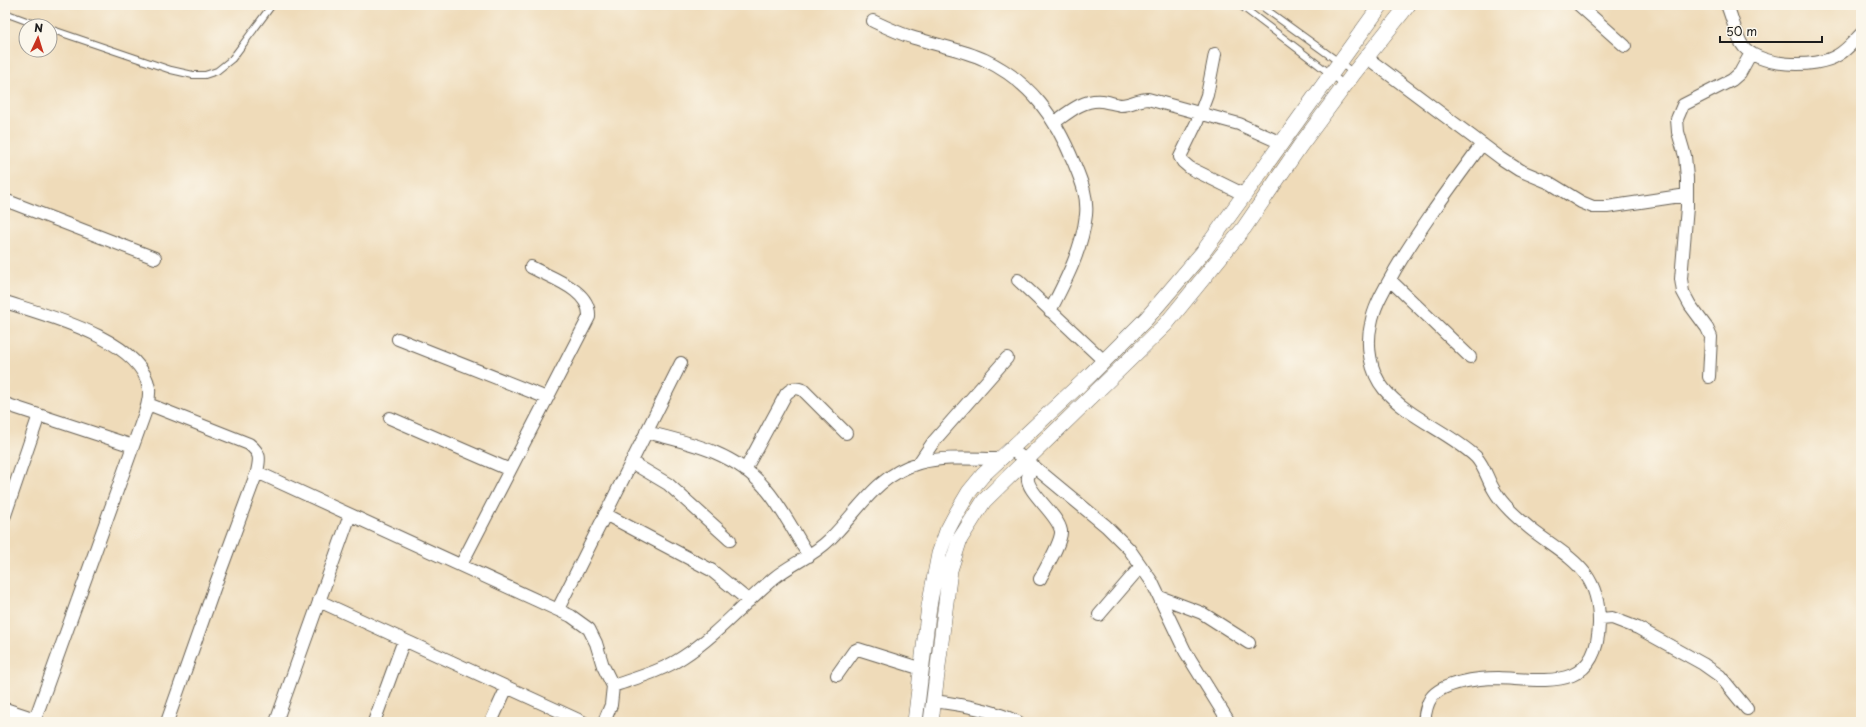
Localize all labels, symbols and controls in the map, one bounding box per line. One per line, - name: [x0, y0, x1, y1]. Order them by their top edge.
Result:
- north arrow: [18, 18, 58, 58]
- scale bar: [1720, 18, 1822, 44]
- text: N: [34, 19, 44, 36]
- text: 50 m: [1726, 22, 1757, 40]

